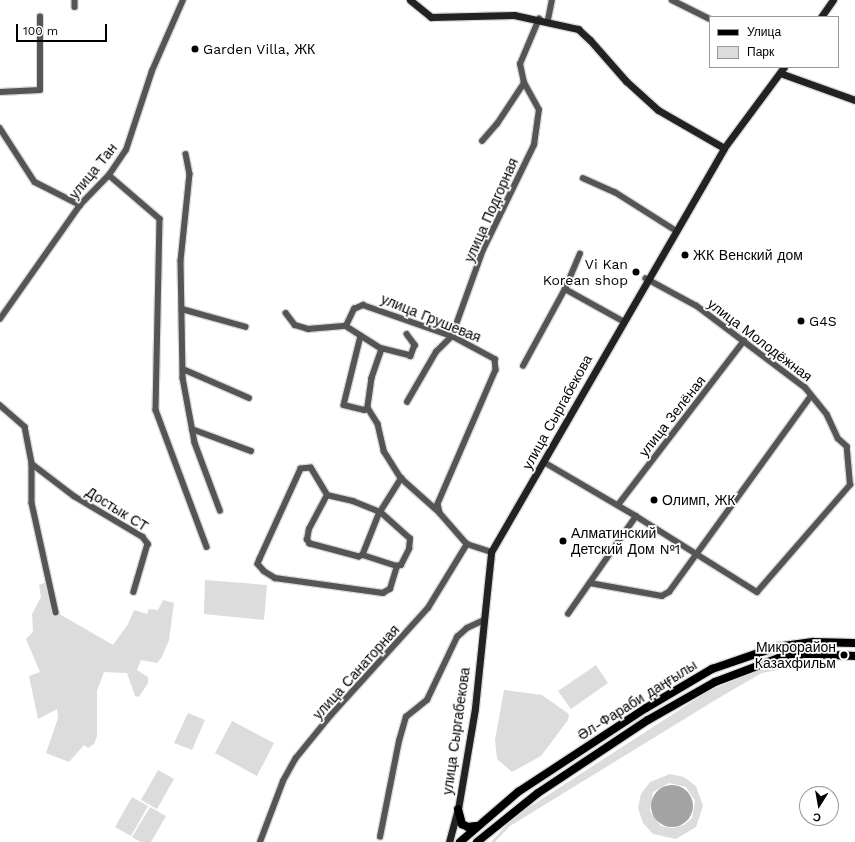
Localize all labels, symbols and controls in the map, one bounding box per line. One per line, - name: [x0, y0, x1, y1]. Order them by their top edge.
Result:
- scale bar: [18, 16, 109, 42]
- legend: [709, 16, 839, 68]
- text: 100 m: [23, 24, 58, 38]
- text: Улица: [747, 25, 781, 39]
- place label: Garden Villa, ЖК: [203, 41, 316, 57]
- marker: Garden Villa, ЖК: [190, 44, 200, 54]
- text: Парк: [747, 45, 774, 59]
- street label: улица Тан: [65, 140, 121, 202]
- street label: улица Подгорная: [460, 155, 522, 265]
- place label: ЖК Венский дом: [693, 247, 803, 263]
- marker: ЖК Венский дом: [680, 250, 690, 260]
- place label: Vi Kan Korean shop: [543, 256, 628, 288]
- marker: Vi Kan Korean shop: [631, 267, 641, 277]
- street label: улица Грушевая: [379, 290, 483, 346]
- street label: улица Молодёжная: [704, 295, 816, 385]
- place label: G4S: [809, 313, 837, 329]
- marker: G4S: [796, 316, 806, 326]
- street label: улица Сыргабекова: [518, 352, 596, 472]
- street label: улица Зелёная: [635, 372, 709, 460]
- street label: Достык СТ: [83, 483, 151, 535]
- place label: Олимп, ЖК: [662, 492, 736, 508]
- marker: Олимп, ЖК: [649, 495, 659, 505]
- place label: Алматинский Детский Дом №1: [571, 525, 680, 558]
- marker: Алматинский Детский Дом №1: [558, 536, 568, 546]
- street label: улица Санаторная: [309, 621, 403, 723]
- place label: Микрорайон Казахфильм: [755, 639, 836, 672]
- marker: Микрорайон Казахфильм: [839, 650, 849, 660]
- street label: Әл-Фараби даңғылы: [574, 656, 700, 744]
- street label: улица Сыргабекова: [439, 666, 473, 796]
- north arrow: [799, 786, 839, 826]
- text: С: [812, 810, 822, 824]

